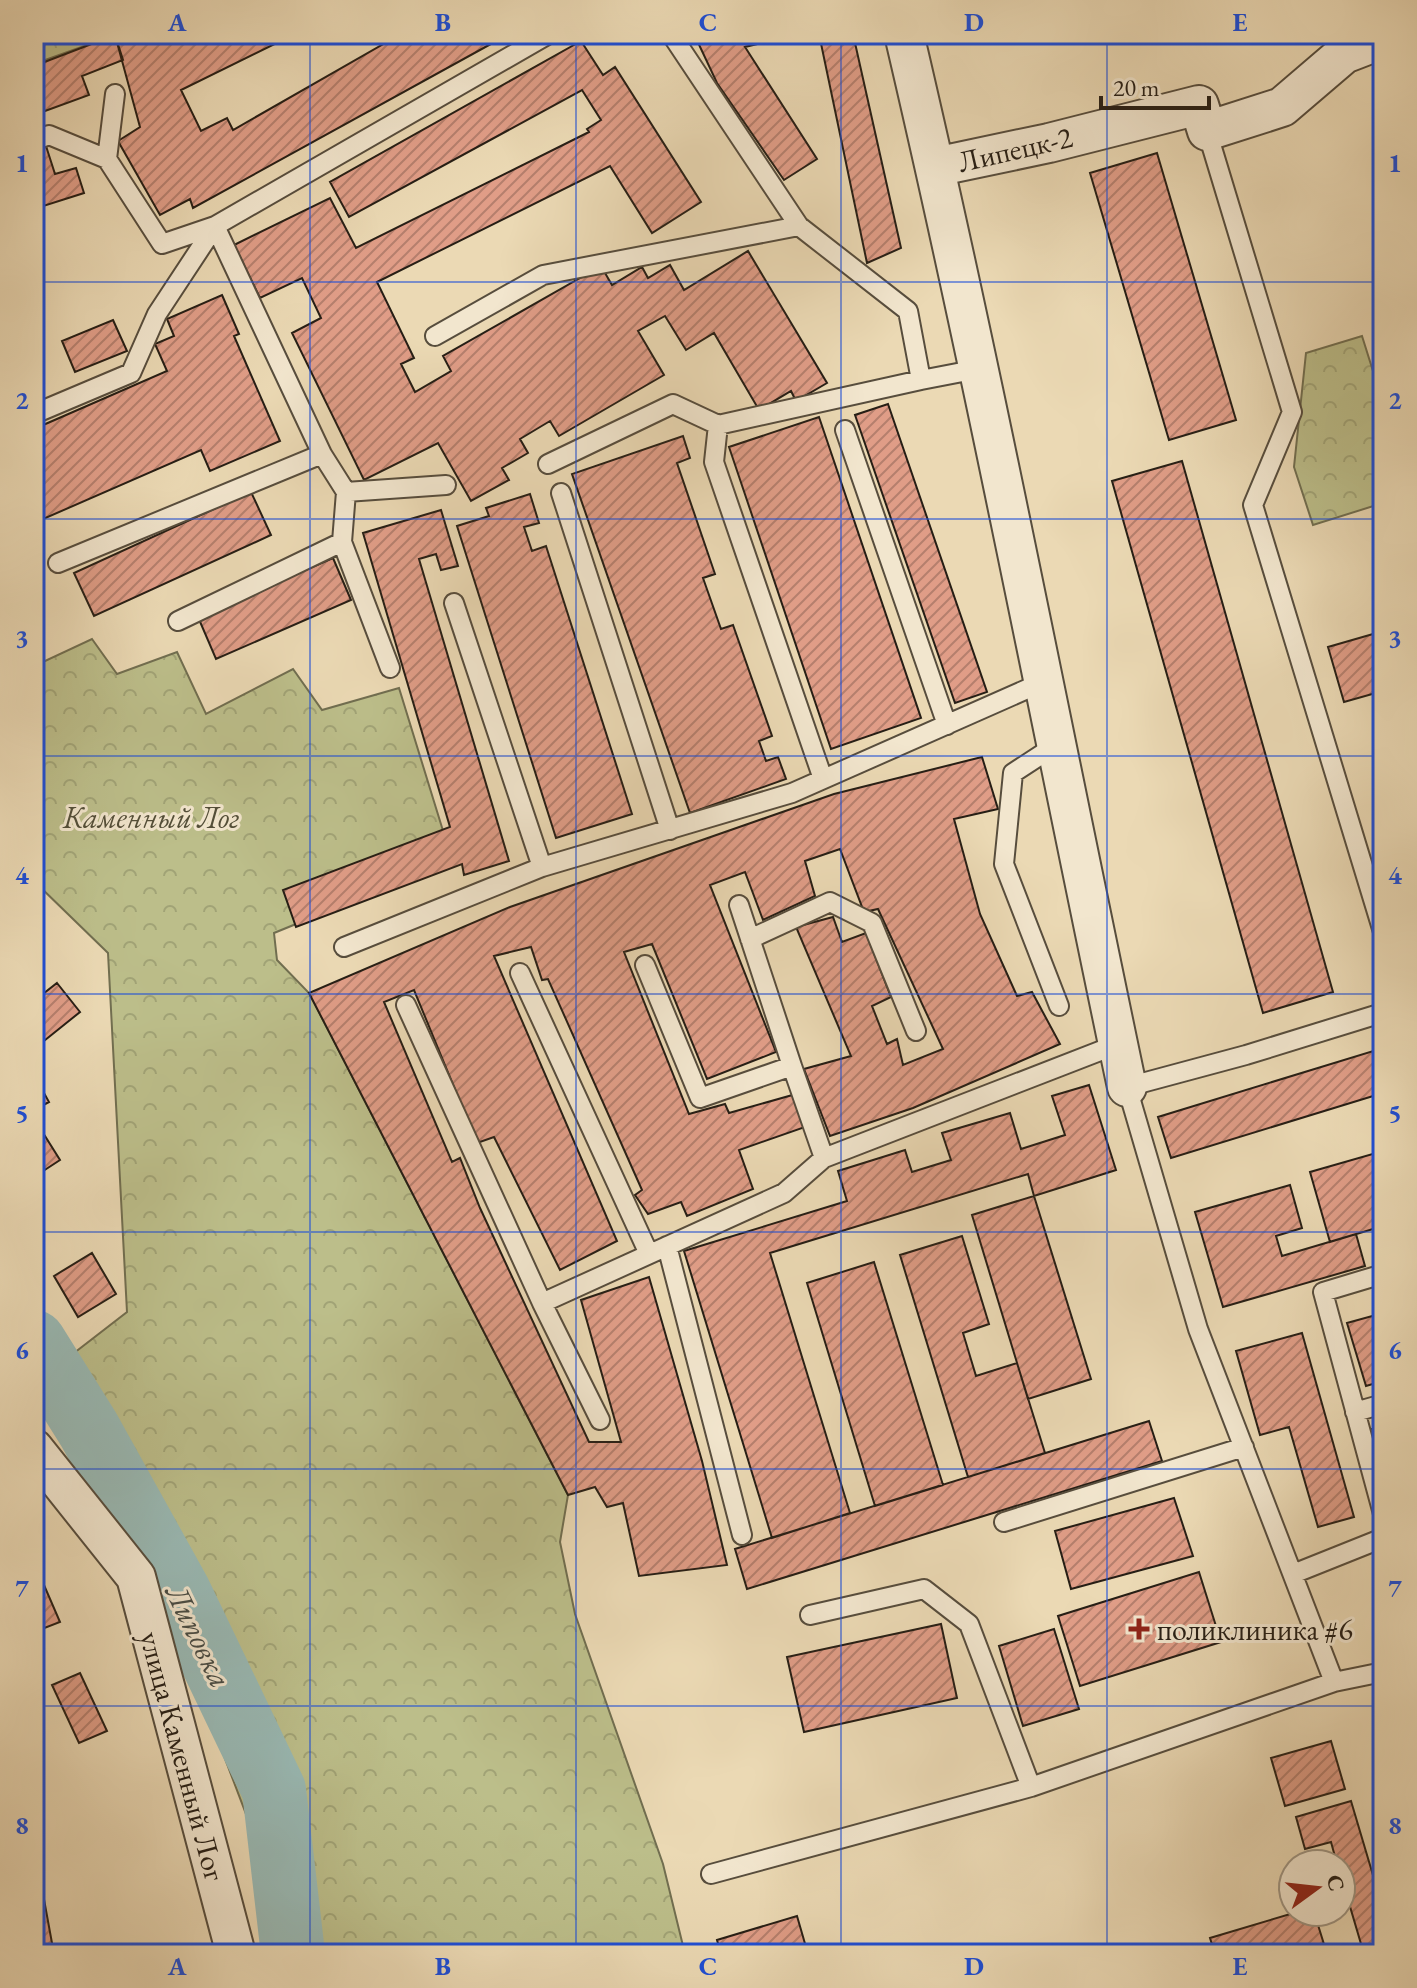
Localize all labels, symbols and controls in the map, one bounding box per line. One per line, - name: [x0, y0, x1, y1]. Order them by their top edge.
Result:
- text: A: [167, 5, 187, 39]
- text: B: [435, 5, 451, 39]
- text: C: [699, 5, 717, 39]
- text: D: [964, 5, 984, 39]
- text: E: [1233, 5, 1248, 39]
- scale bar: [1101, 60, 1209, 110]
- text: 20 m: [1113, 72, 1160, 103]
- street label: Липецк-2: [954, 117, 1077, 181]
- text: 1: [15, 146, 29, 180]
- text: 1: [1388, 146, 1402, 180]
- text: 2: [15, 383, 29, 417]
- text: 2: [1388, 383, 1402, 417]
- text: 3: [15, 621, 29, 655]
- text: 3: [1388, 621, 1402, 655]
- park label: Каменный Лог: [62, 798, 239, 837]
- text: 4: [15, 858, 29, 892]
- text: 4: [1388, 858, 1402, 892]
- text: 5: [15, 1096, 29, 1130]
- text: 5: [1388, 1096, 1402, 1130]
- text: 6: [15, 1333, 29, 1367]
- text: 6: [1388, 1333, 1402, 1367]
- text: 7: [15, 1571, 29, 1605]
- text: 7: [1388, 1571, 1402, 1605]
- water label: Липовка: [155, 1576, 242, 1695]
- place label: поликлиника #6: [1157, 1610, 1353, 1649]
- marker: поликлиника #6: [1128, 1618, 1150, 1640]
- street label: улица Каменный Лог: [131, 1627, 235, 1885]
- text: 8: [15, 1808, 29, 1842]
- text: 8: [1388, 1808, 1402, 1842]
- north arrow: [1277, 1848, 1357, 1928]
- text: С: [1320, 1872, 1352, 1894]
- text: A: [167, 1949, 187, 1983]
- text: B: [435, 1949, 451, 1983]
- text: C: [699, 1949, 717, 1983]
- text: D: [964, 1949, 984, 1983]
- text: E: [1233, 1949, 1248, 1983]

